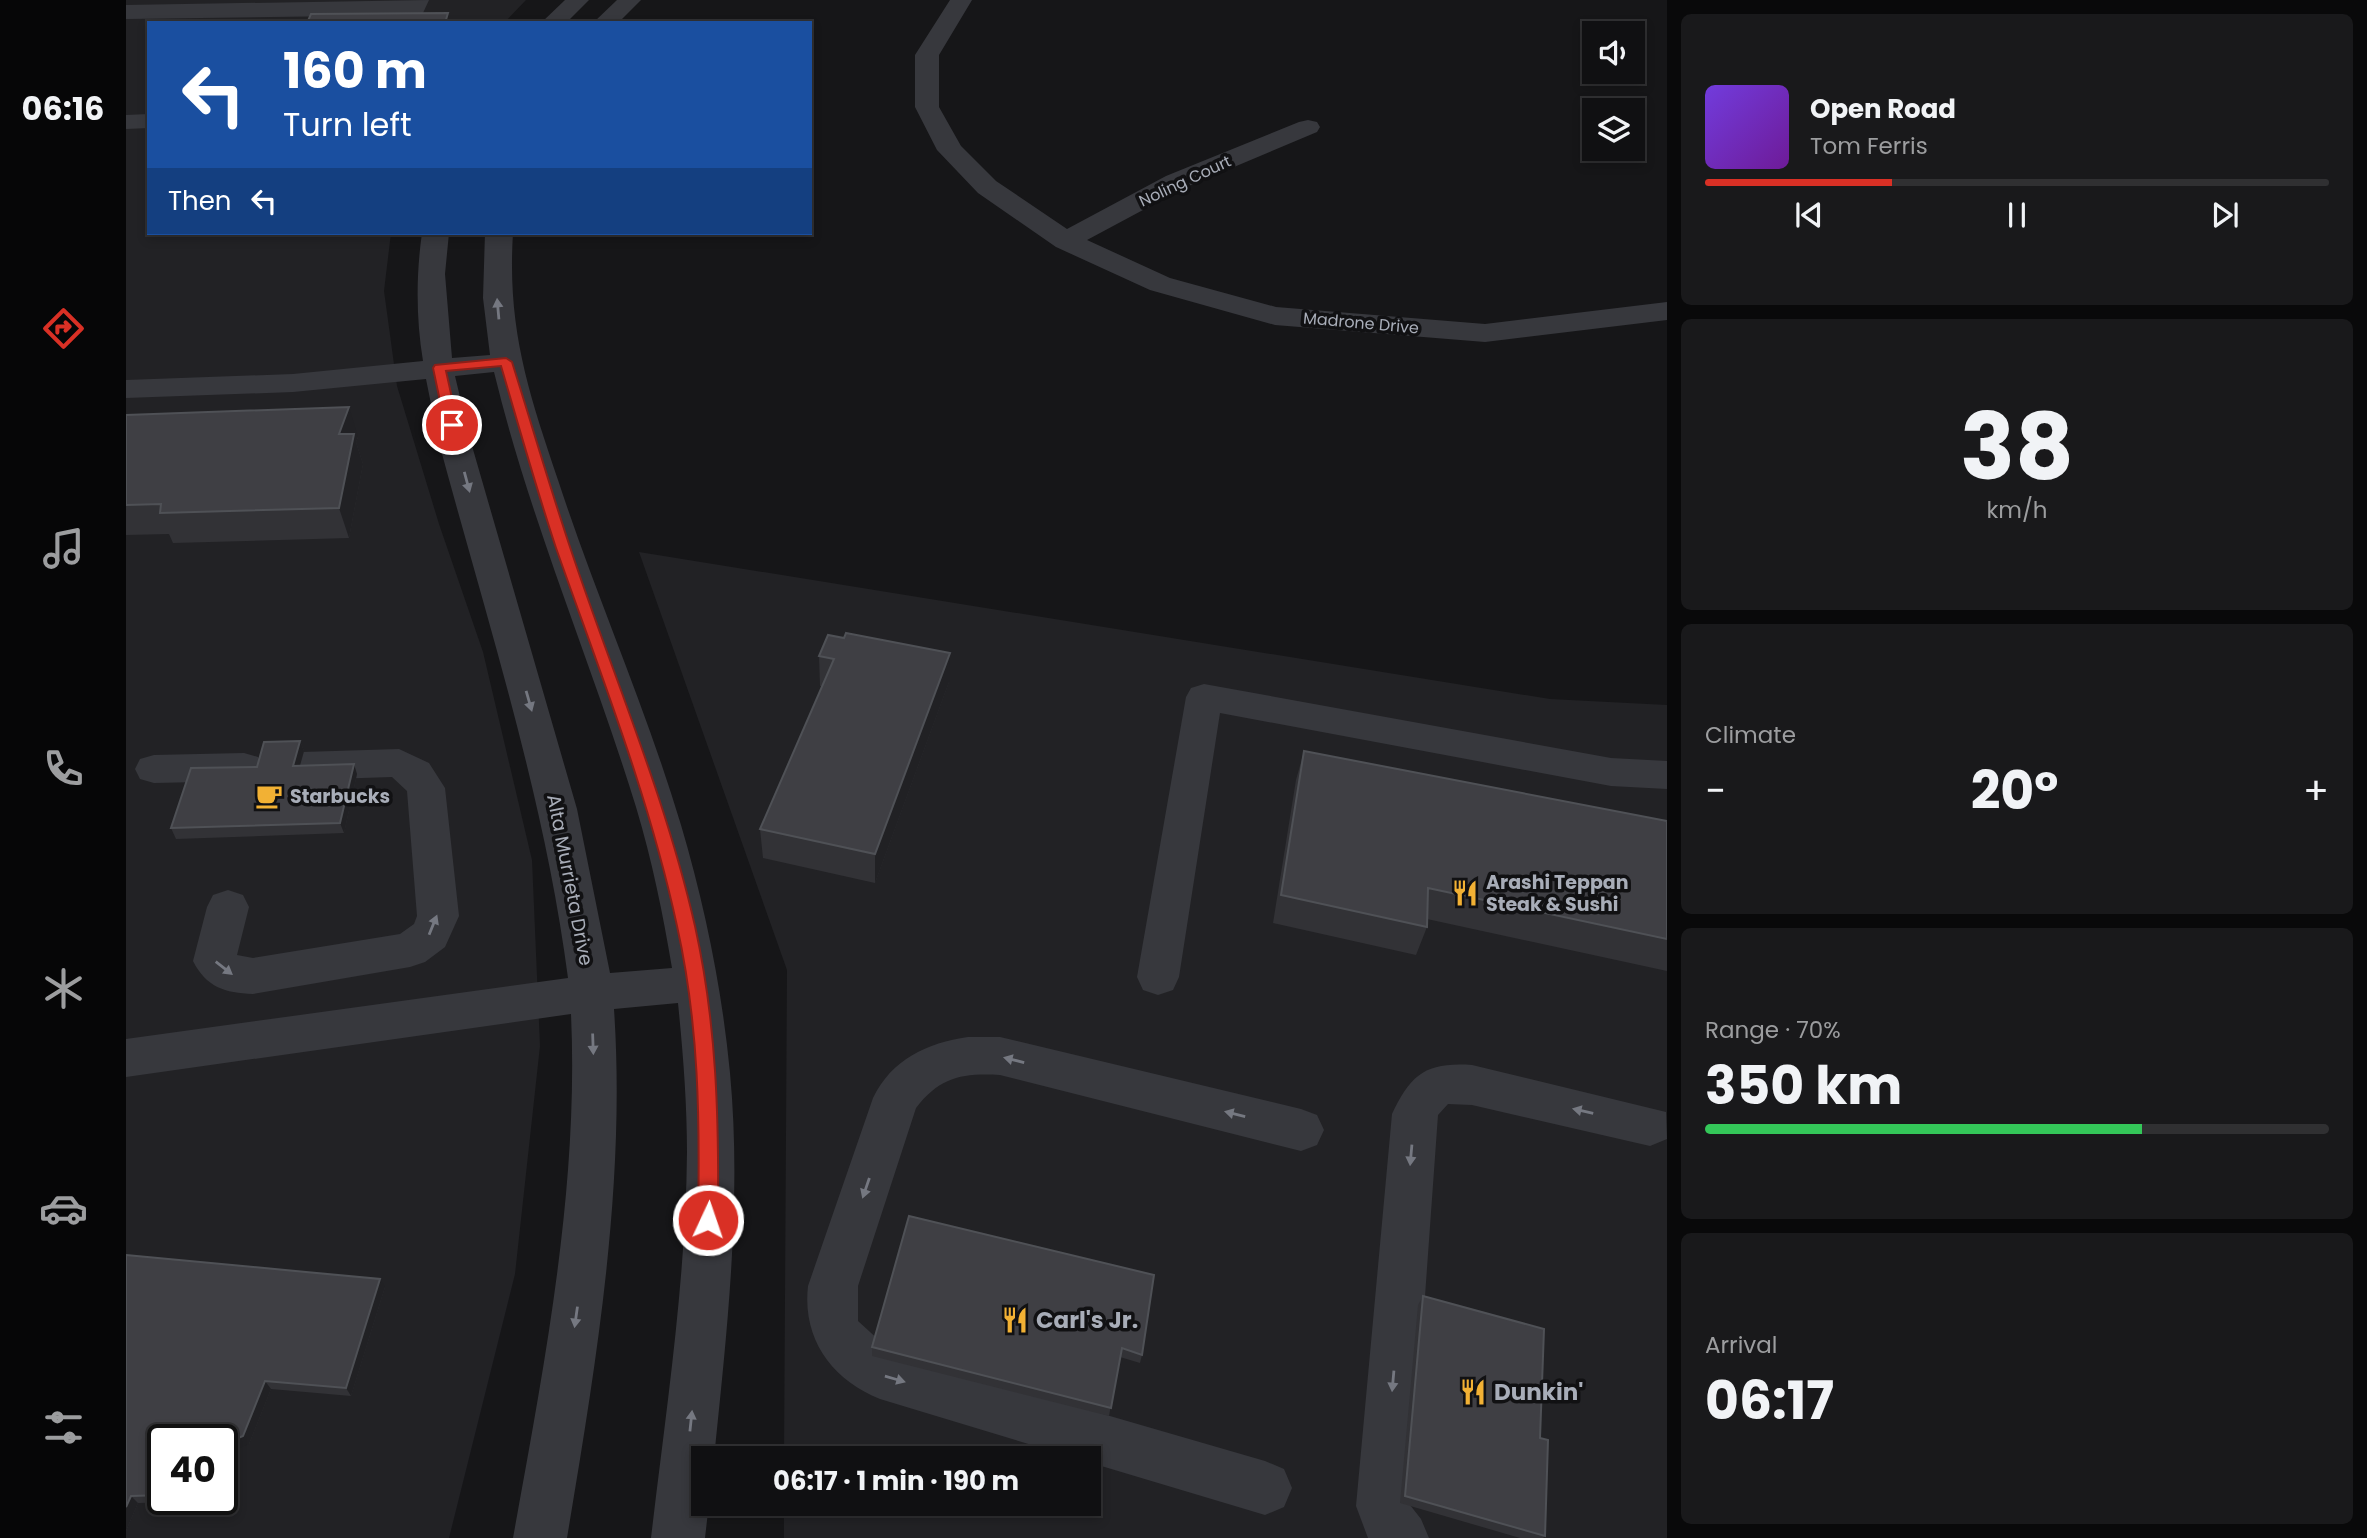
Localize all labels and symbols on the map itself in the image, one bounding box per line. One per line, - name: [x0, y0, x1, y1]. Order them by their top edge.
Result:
- street label: Noling Court: [1135, 150, 1235, 212]
- one-way arrow: [492, 297, 503, 319]
- street label: Madrone Drive: [1302, 306, 1420, 340]
- pin: [422, 395, 482, 455]
- one-way arrow: [462, 471, 473, 493]
- one-way arrow: [524, 690, 534, 711]
- cafe icon: Starbucks: [254, 781, 284, 811]
- place label: Starbucks: [290, 783, 390, 810]
- street label: Alta Murrieta Drive: [540, 792, 600, 968]
- place label: Arashi Teppan Steak & Sushi: [1486, 869, 1629, 918]
- restaurant icon: Arashi Teppan Steak & Sushi: [1450, 878, 1480, 908]
- one-way arrow: [428, 914, 439, 935]
- one-way arrow: [214, 961, 232, 976]
- one-way arrow: [587, 1033, 598, 1055]
- one-way arrow: [1003, 1054, 1025, 1065]
- one-way arrow: [1572, 1105, 1594, 1116]
- one-way arrow: [1223, 1108, 1245, 1119]
- one-way arrow: [1405, 1144, 1416, 1166]
- one-way arrow: [860, 1178, 871, 1199]
- position arrow: [671, 1183, 745, 1257]
- place label: Carl's Jr.: [1036, 1304, 1138, 1336]
- restaurant icon: Carl's Jr.: [1000, 1305, 1030, 1335]
- one-way arrow: [571, 1306, 582, 1328]
- one-way arrow: [1387, 1371, 1398, 1393]
- one-way arrow: [884, 1374, 905, 1384]
- place label: Dunkin': [1494, 1376, 1583, 1408]
- restaurant icon: Dunkin': [1458, 1377, 1488, 1407]
- one-way arrow: [685, 1410, 696, 1432]
- speed limit sign: 40: [147, 1424, 238, 1515]

